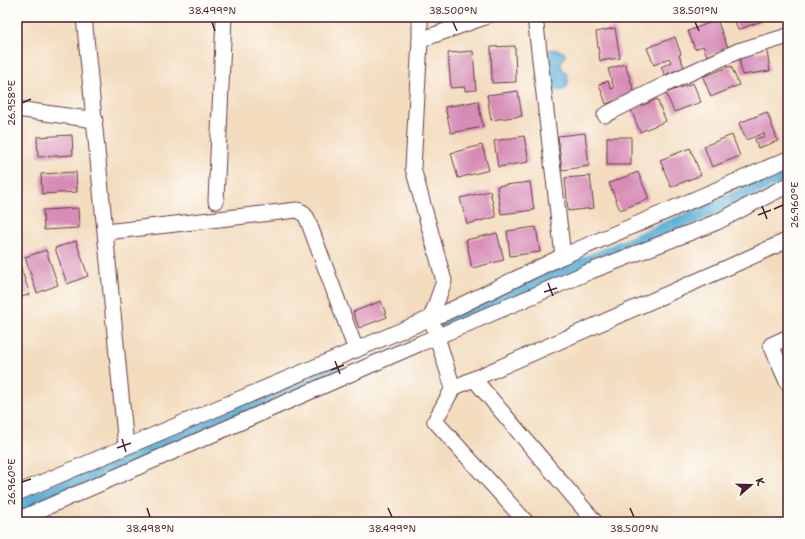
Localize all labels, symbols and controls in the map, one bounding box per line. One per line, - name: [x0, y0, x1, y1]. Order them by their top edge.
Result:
- text: 38.499°N: [188, 4, 236, 17]
- text: 38.500°N: [429, 4, 477, 17]
- text: 38.501°N: [672, 4, 718, 17]
- text: 26.958°E: [5, 80, 18, 126]
- text: 26.960°E: [788, 182, 801, 228]
- text: 26.960°E: [5, 459, 18, 505]
- north arrow: [731, 465, 771, 505]
- text: K: [752, 476, 768, 488]
- text: 38.498°N: [126, 522, 174, 535]
- text: 38.499°N: [368, 522, 416, 535]
- text: 38.500°N: [610, 522, 658, 535]

